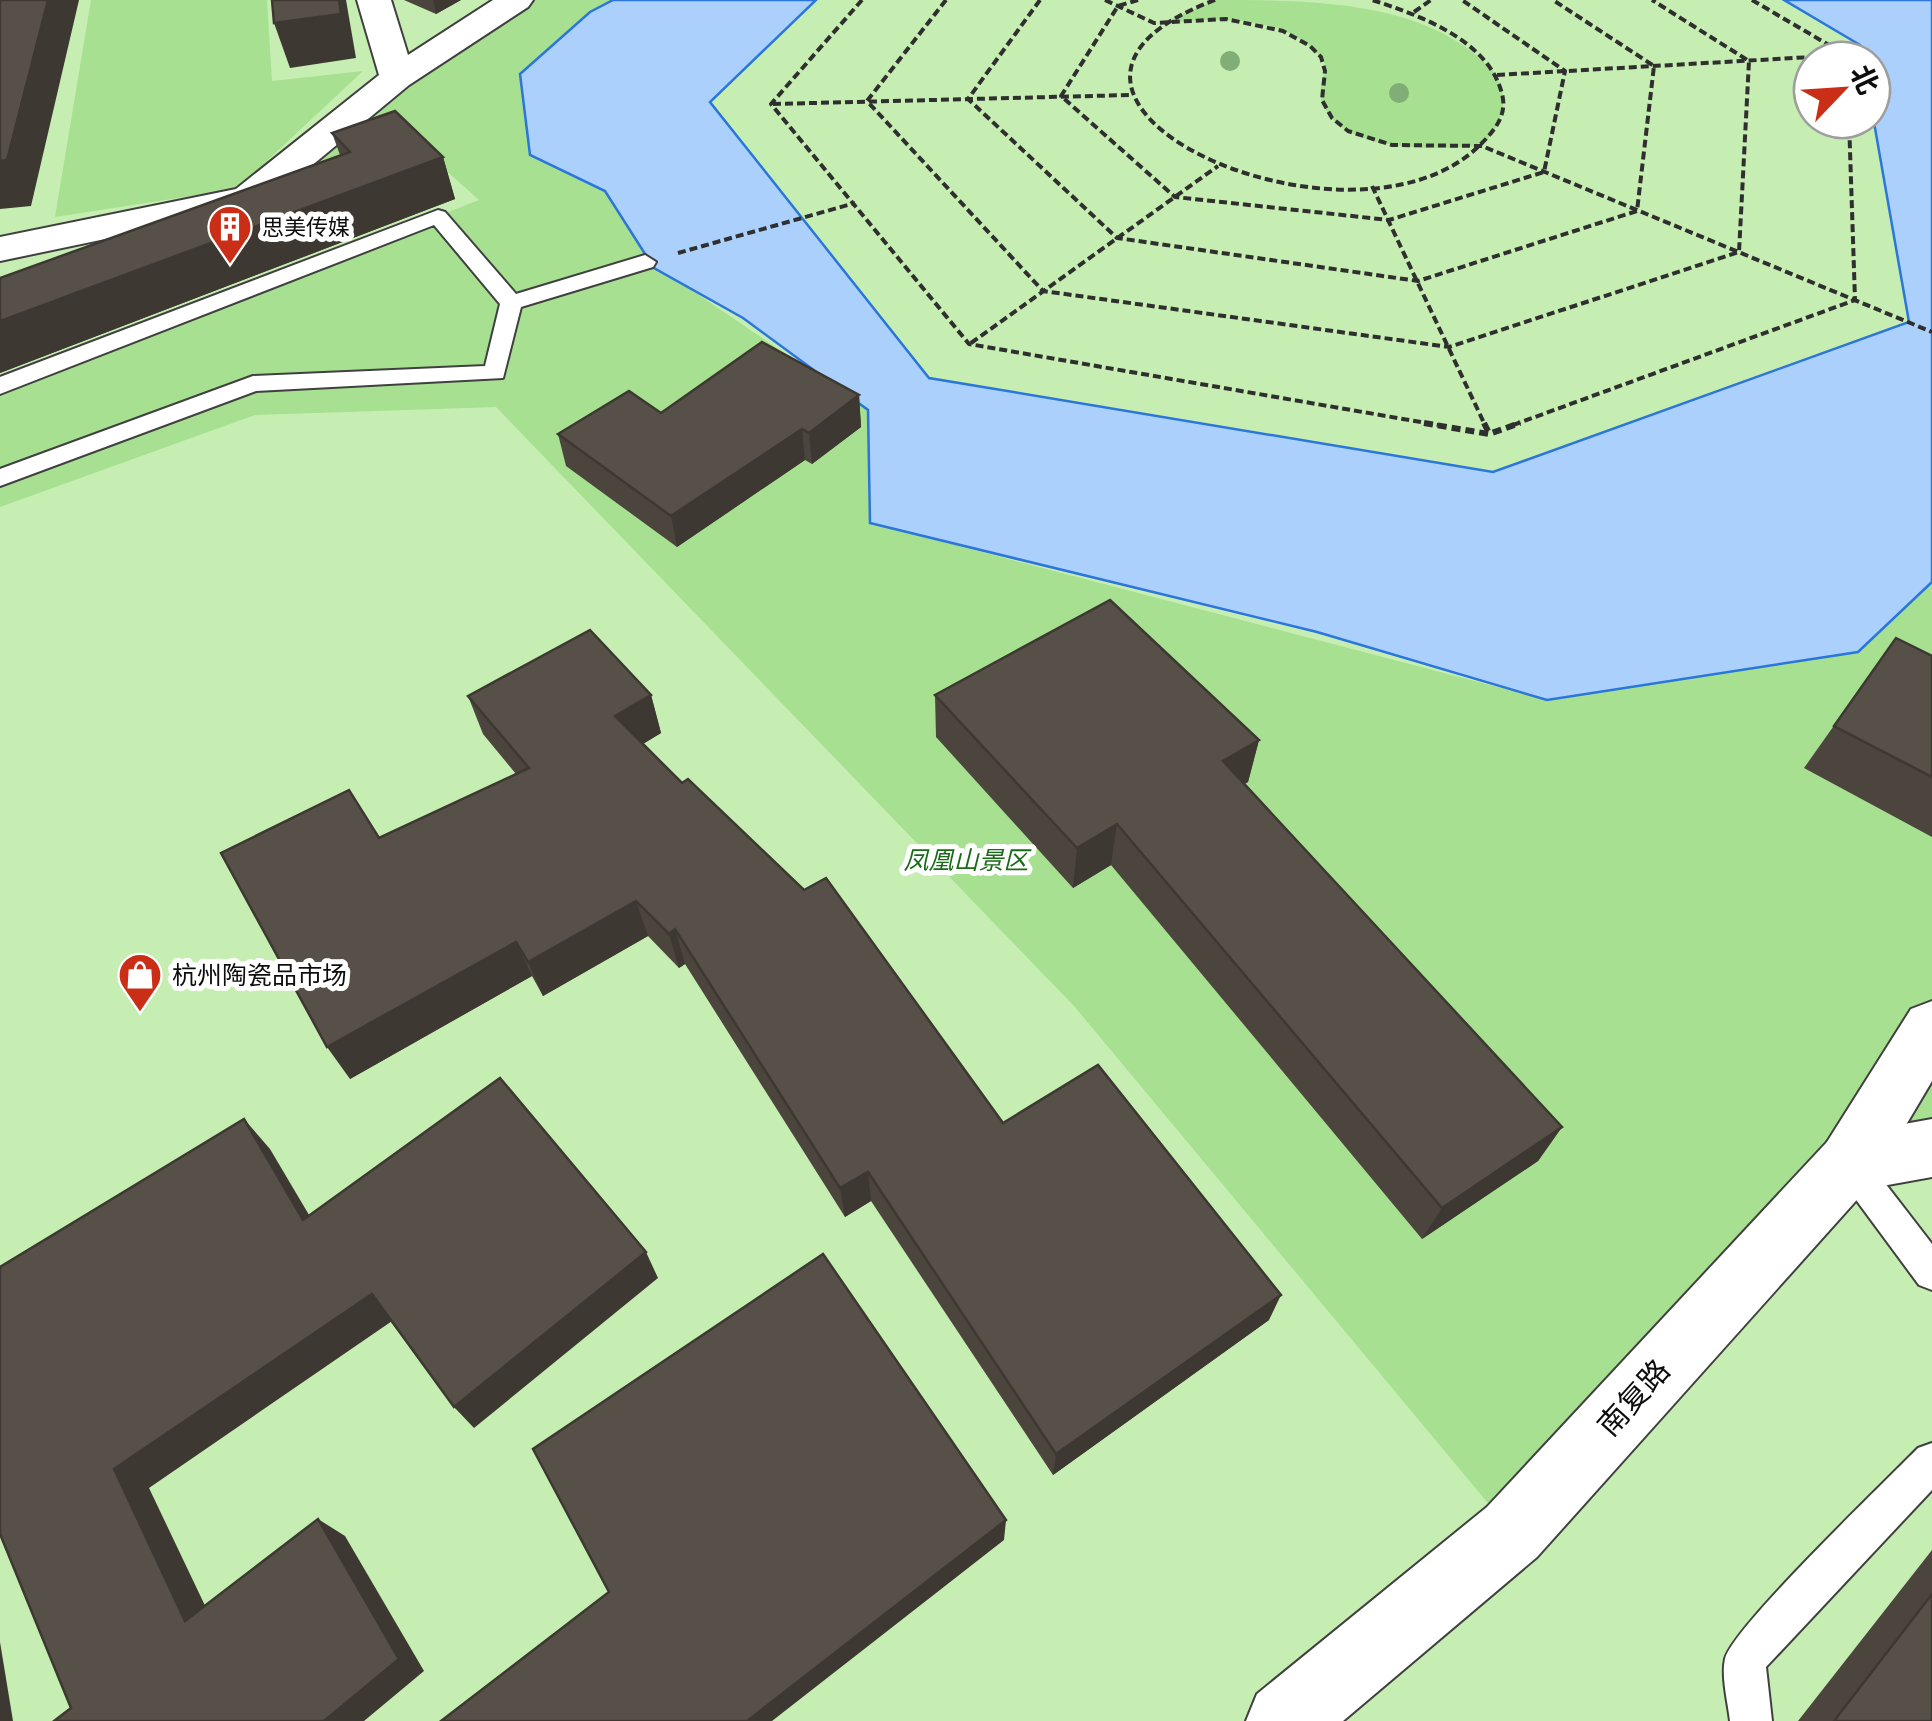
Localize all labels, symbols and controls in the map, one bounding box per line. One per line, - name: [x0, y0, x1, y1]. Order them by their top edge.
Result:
- north arrow: [1792, 40, 1892, 140]
- text: 北: [1843, 60, 1885, 99]
- building icon: 思美传媒: [207, 204, 253, 265]
- place label: 思美传媒: [262, 215, 350, 240]
- park label: 凤凰山景区: [903, 846, 1032, 875]
- shop icon: 杭州陶瓷品市场: [117, 952, 163, 1013]
- place label: 杭州陶瓷品市场: [172, 961, 347, 990]
- street label: 南复路: [1591, 1353, 1677, 1443]

